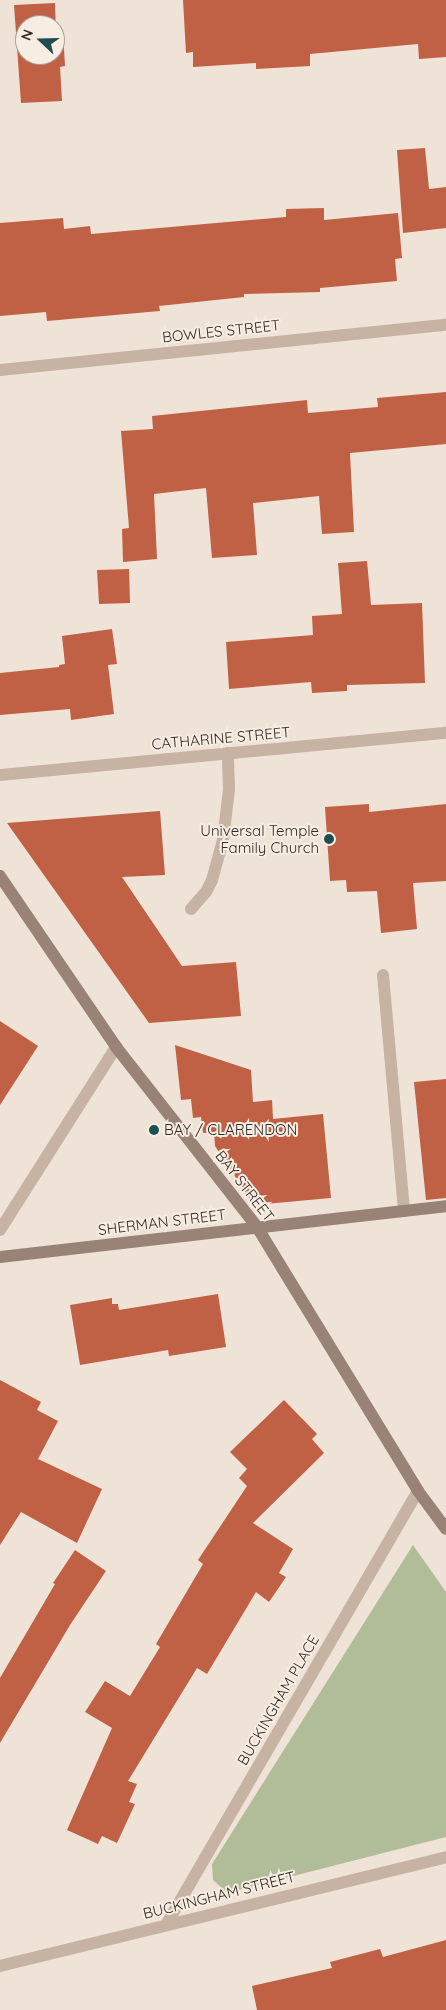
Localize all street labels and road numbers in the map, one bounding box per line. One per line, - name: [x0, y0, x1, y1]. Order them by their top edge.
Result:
- street label: BOWLES STREET: [161, 316, 281, 346]
- street label: CATHARINE STREET: [151, 723, 291, 753]
- street label: BAY STREET: [212, 1147, 278, 1225]
- street label: SHERMAN STREET: [97, 1205, 227, 1239]
- street label: BUCKINGHAM PLACE: [233, 1632, 323, 1768]
- street label: BUCKINGHAM STREET: [141, 1867, 297, 1923]

